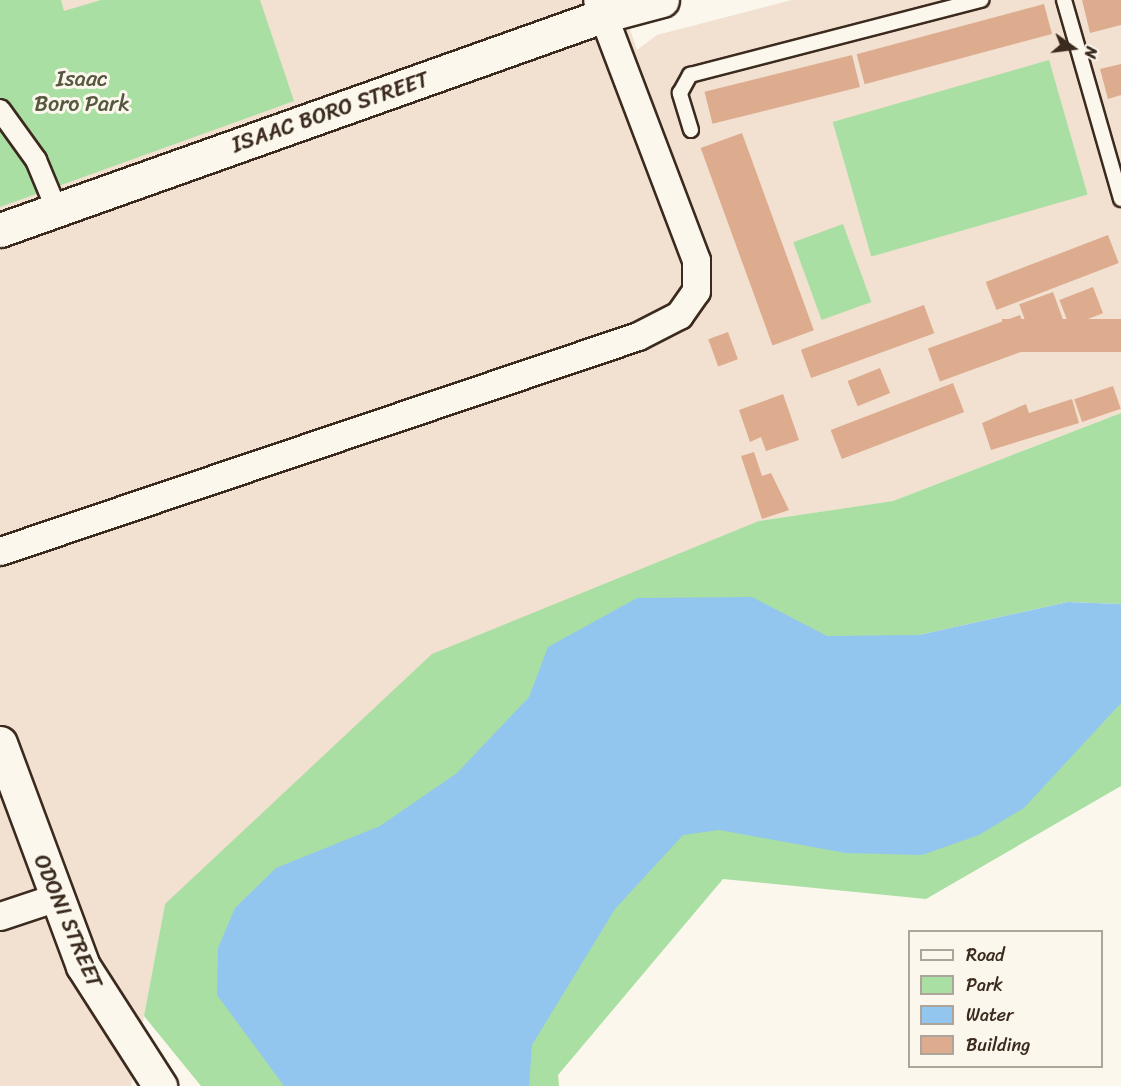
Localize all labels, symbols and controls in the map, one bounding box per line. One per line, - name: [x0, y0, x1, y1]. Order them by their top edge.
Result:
- north arrow: [1043, 18, 1103, 78]
- text: N: [1076, 44, 1106, 61]
- park label: Isaac Boro Park: [34, 65, 130, 116]
- street label: ISAAC BORO STREET: [228, 66, 432, 158]
- street label: ODONI STREET: [28, 849, 108, 993]
- legend: [908, 930, 1103, 1068]
- text: Road: [966, 939, 1005, 971]
- text: Park: [966, 969, 1003, 1001]
- text: Water: [966, 999, 1013, 1031]
- text: Building: [966, 1029, 1030, 1061]

